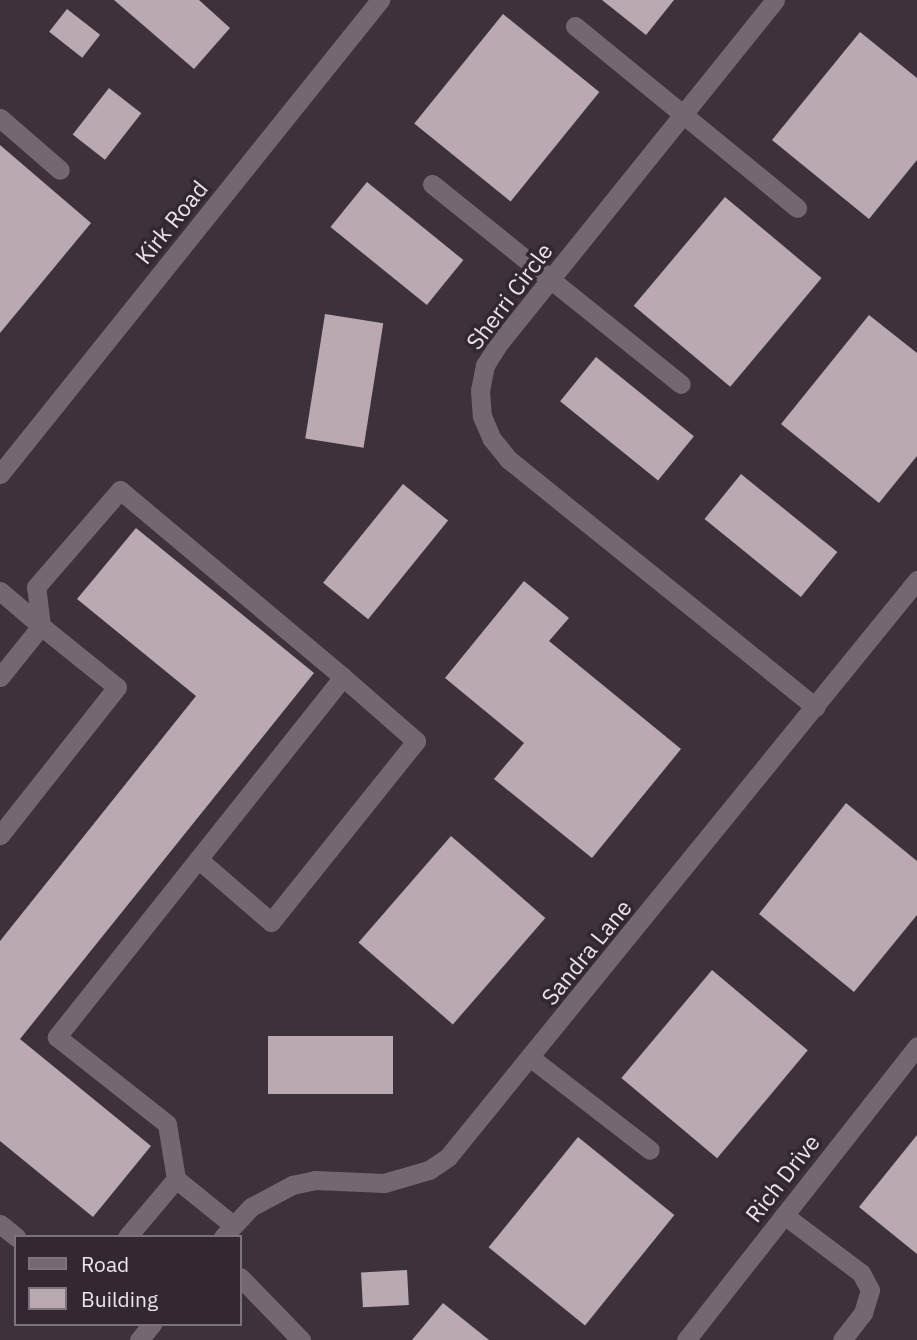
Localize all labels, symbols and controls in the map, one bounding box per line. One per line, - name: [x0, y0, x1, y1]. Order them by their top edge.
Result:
- street label: Kirk Road: [129, 175, 213, 269]
- street label: Sherri Circle: [460, 237, 558, 355]
- street label: Sandra Lane: [535, 894, 637, 1010]
- street label: Rich Drive: [739, 1129, 825, 1227]
- legend: [14, 1235, 242, 1326]
- text: Road: [81, 1250, 129, 1278]
- text: Building: [81, 1285, 158, 1313]

